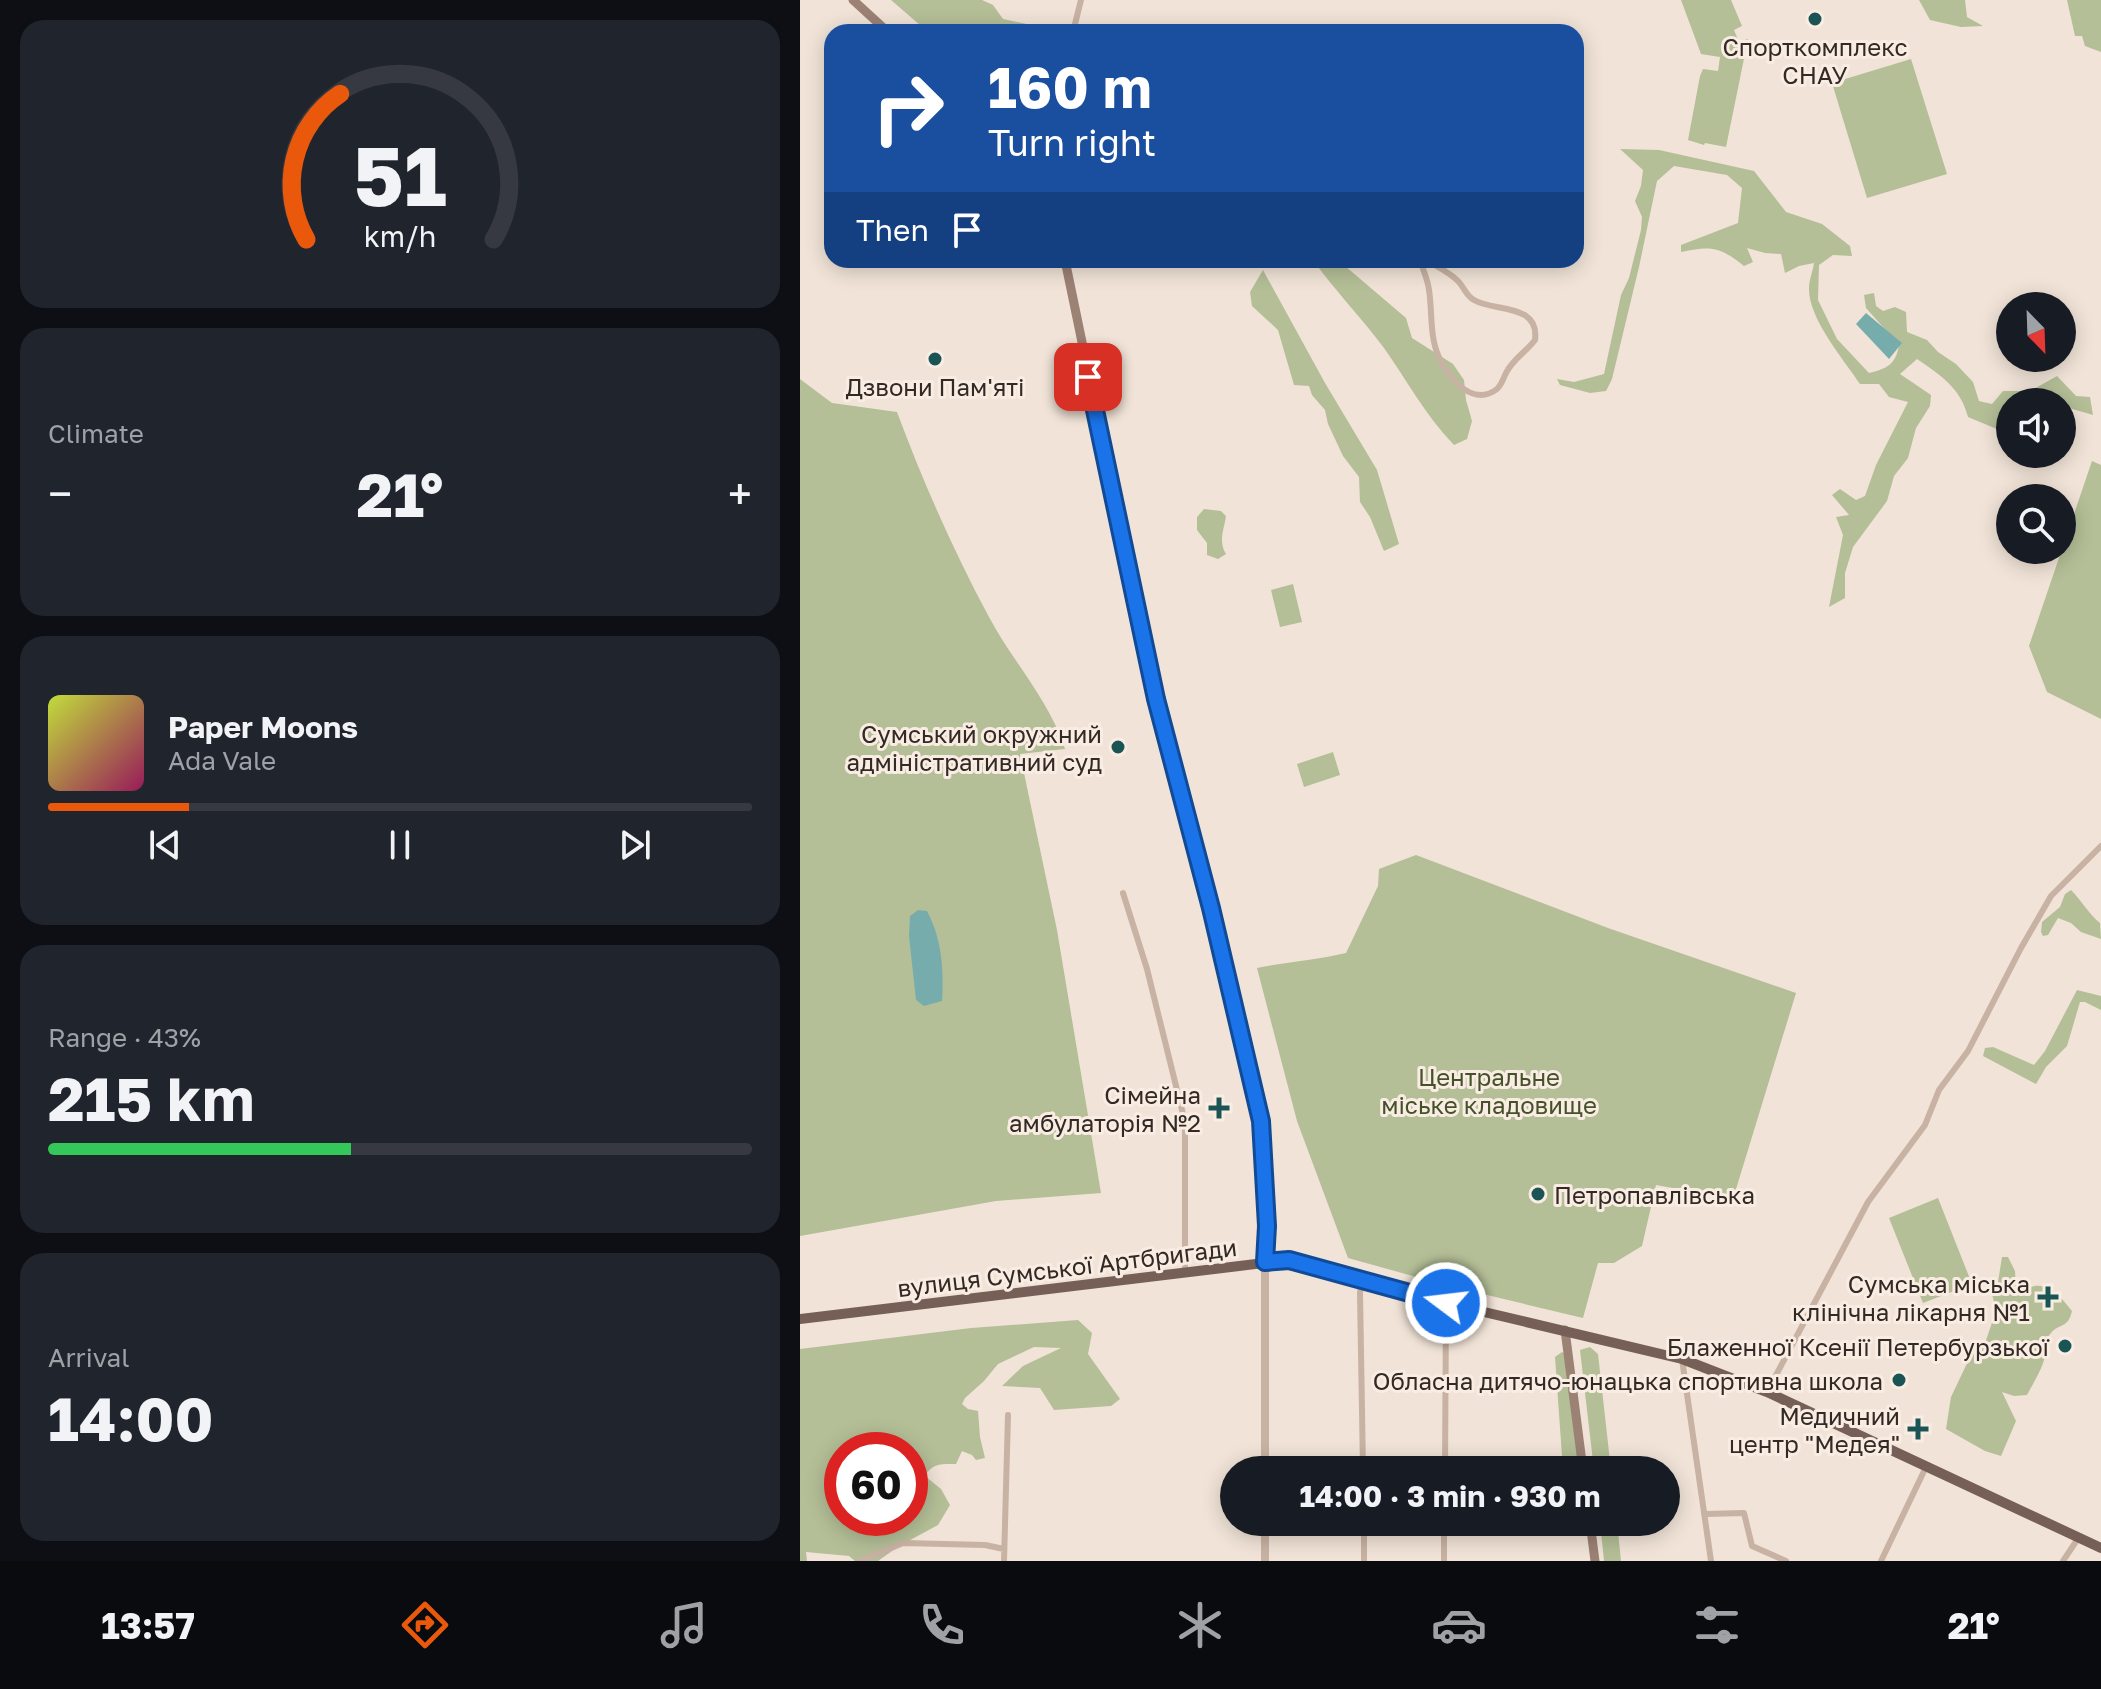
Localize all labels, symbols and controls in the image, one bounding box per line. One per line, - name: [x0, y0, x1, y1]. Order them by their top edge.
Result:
- marker: Спорткомплекс СНАУ: [1806, 10, 1824, 28]
- place label: Спорткомплекс СНАУ: [1722, 32, 1908, 89]
- text: 160 m: [988, 53, 1152, 120]
- icon: right: [856, 56, 960, 160]
- text: Turn right: [988, 121, 1156, 164]
- text: 51: [353, 124, 447, 224]
- icon: arrive: [945, 208, 989, 252]
- text: Then: [856, 212, 929, 248]
- text: km/h: [364, 219, 436, 253]
- north arrow: [1996, 292, 2076, 372]
- map controls: [1996, 292, 2076, 564]
- pin: [1054, 343, 1122, 411]
- marker: Дзвони Пам'яті: [926, 350, 944, 368]
- icon: arrive: [1066, 355, 1110, 399]
- place label: Дзвони Пам'яті: [845, 372, 1025, 401]
- button: sound: [1996, 388, 2076, 468]
- text: Climate: [48, 418, 144, 449]
- text: 21°: [357, 458, 443, 530]
- text: −: [48, 467, 72, 520]
- text: +: [728, 467, 752, 520]
- button: search: [1996, 484, 2076, 564]
- text: Paper Moons: [168, 709, 358, 745]
- place label: Сумський окружний адміністративний суд: [846, 719, 1102, 776]
- marker: Сумський окружний адміністративний суд: [1109, 738, 1127, 756]
- text: Ada Vale: [168, 745, 276, 776]
- icon: previous: [143, 823, 187, 867]
- icon: pause: [378, 823, 422, 867]
- icon: next: [613, 823, 657, 867]
- text: Range · 43%: [48, 1022, 201, 1053]
- text: 215 km: [48, 1062, 254, 1134]
- park label: Центральне міське кладовище: [1381, 1062, 1597, 1119]
- place label: Сімейна амбулаторія №2: [1009, 1080, 1201, 1137]
- marker: Сімейна амбулаторія №2: [1208, 1097, 1230, 1119]
- place label: Петропавлівська: [1554, 1180, 1755, 1209]
- marker: Петропавлівська: [1529, 1185, 1547, 1203]
- street label: вулиця Сумської Артбригади: [896, 1232, 1238, 1302]
- position arrow: [1404, 1261, 1488, 1345]
- place label: Сумська міська клінічна лікарня №1: [1792, 1269, 2030, 1326]
- marker: Сумська міська клінічна лікарня №1: [2037, 1286, 2059, 1308]
- place label: Блаженної Ксенії Петербурзької: [1667, 1332, 2051, 1361]
- marker: Блаженної Ксенії Петербурзької: [2056, 1337, 2074, 1355]
- text: Arrival: [48, 1342, 129, 1373]
- place label: Обласна дитячо-юнацька спортивна школа: [1373, 1366, 1883, 1395]
- marker: Обласна дитячо-юнацька спортивна школа: [1890, 1371, 1908, 1389]
- text: 14:00: [48, 1382, 214, 1454]
- place label: Медичний центр "Медея": [1729, 1401, 1900, 1458]
- marker: Медичний центр "Медея": [1907, 1418, 1929, 1440]
- speed limit sign: 60: [824, 1432, 928, 1536]
- text: 14:00 · 3 min · 930 m: [1299, 1478, 1601, 1514]
- icon: directions: [397, 1597, 453, 1653]
- icon: music: [656, 1597, 712, 1653]
- icon: phone: [914, 1597, 970, 1653]
- icon: climate: [1172, 1597, 1228, 1653]
- icon: car: [1431, 1597, 1487, 1653]
- icon: filters: [1689, 1597, 1745, 1653]
- text: 13:57: [101, 1604, 195, 1647]
- text: 21°: [1948, 1604, 2000, 1647]

